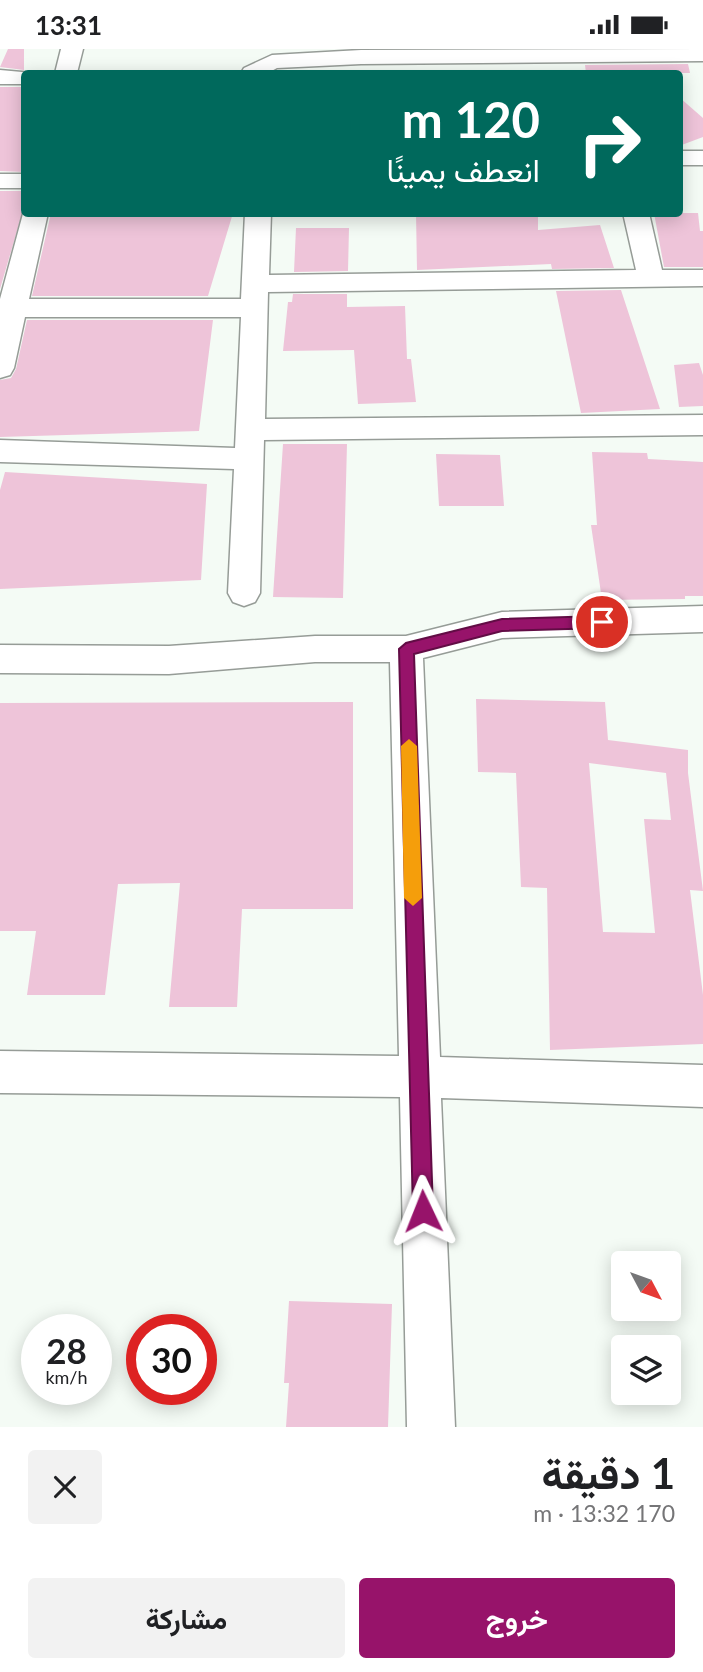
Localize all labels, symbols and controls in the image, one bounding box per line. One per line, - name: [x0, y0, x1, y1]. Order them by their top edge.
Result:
- text: 13:31: [35, 9, 102, 41]
- text: 120 m: [402, 90, 540, 148]
- icon: right: [564, 98, 655, 189]
- text: انعطف يمينًا: [387, 150, 540, 189]
- pin: [572, 592, 632, 652]
- icon: arrive: [583, 603, 621, 641]
- position arrow: [386, 1174, 460, 1248]
- north arrow: [611, 1251, 681, 1321]
- map controls: [611, 1251, 681, 1405]
- speed limit sign: 30: [126, 1314, 217, 1405]
- text: 28: [46, 1329, 87, 1371]
- button: layers: [611, 1335, 681, 1405]
- text: km/h: [45, 1366, 88, 1388]
- text: 1 دقيقة: [541, 1448, 675, 1498]
- button: close: [28, 1450, 102, 1524]
- text: 170 m · 13:32: [533, 1499, 675, 1527]
- button: مشاركة: [28, 1578, 345, 1658]
- button: خروج: [359, 1578, 675, 1658]

